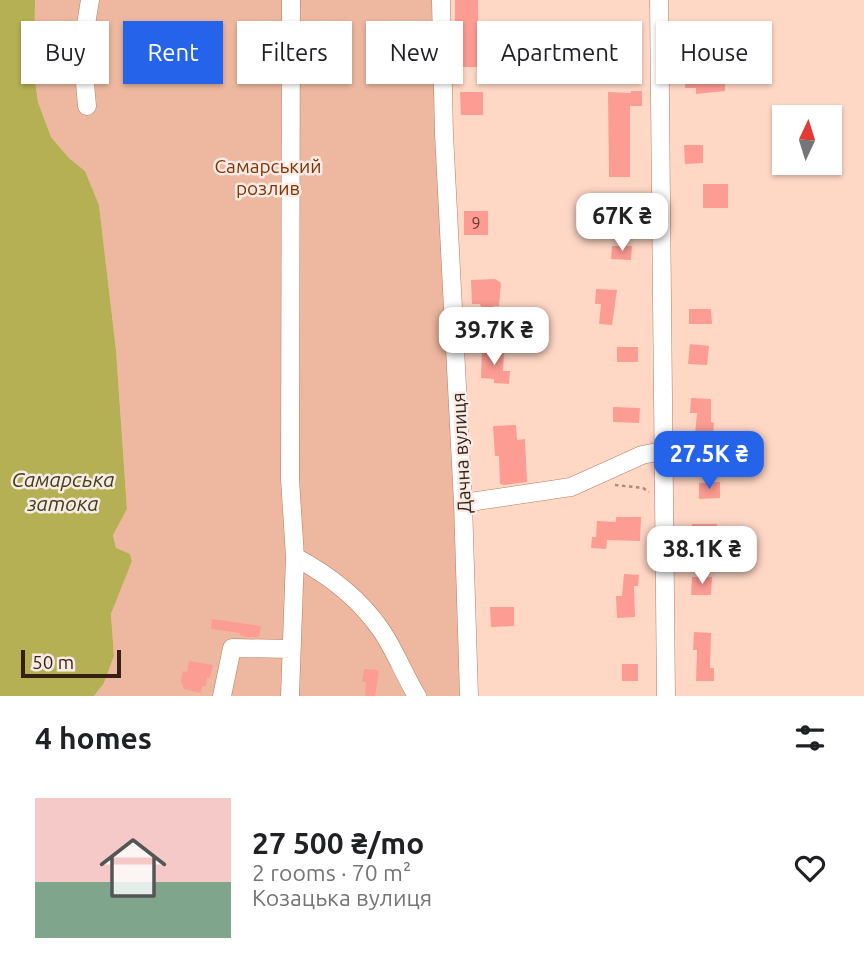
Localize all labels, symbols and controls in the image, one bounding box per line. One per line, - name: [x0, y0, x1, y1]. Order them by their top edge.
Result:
- chip: Buy: [21, 21, 109, 84]
- chip: Rent: [123, 21, 223, 84]
- chip: Filters: [237, 21, 352, 84]
- chip: New: [366, 21, 463, 84]
- chip: Apartment: [477, 21, 642, 84]
- chip: House: [656, 21, 772, 84]
- north arrow: [772, 105, 842, 175]
- map controls: [772, 105, 842, 175]
- park label: Самарський розлив: [214, 155, 322, 199]
- pin: 67K ₴: [573, 194, 671, 253]
- text: 67K ₴: [592, 203, 652, 228]
- house number: 9: [471, 214, 481, 232]
- pin: 39.7K ₴: [429, 308, 559, 367]
- text: 39.7K ₴: [455, 317, 533, 342]
- street label: Дачна вулиця: [447, 392, 475, 514]
- pin: 27.5K ₴: [644, 432, 774, 491]
- text: 27.5K ₴: [670, 441, 748, 466]
- water label: Самарська затока: [11, 467, 115, 515]
- pin: 38.1K ₴: [637, 526, 767, 586]
- text: 38.1K ₴: [663, 536, 741, 561]
- scale bar: [21, 647, 121, 679]
- text: 50 m: [32, 651, 74, 673]
- icon: filters: [791, 719, 829, 757]
- text: 4 homes: [35, 721, 152, 755]
- icon: home: [91, 826, 175, 910]
- text: 27 500 ₴/mo: [252, 826, 424, 860]
- icon: heart: [791, 849, 829, 887]
- text: 2 rooms · 70 m²: [252, 860, 411, 885]
- text: Козацька вулиця: [252, 885, 432, 910]

